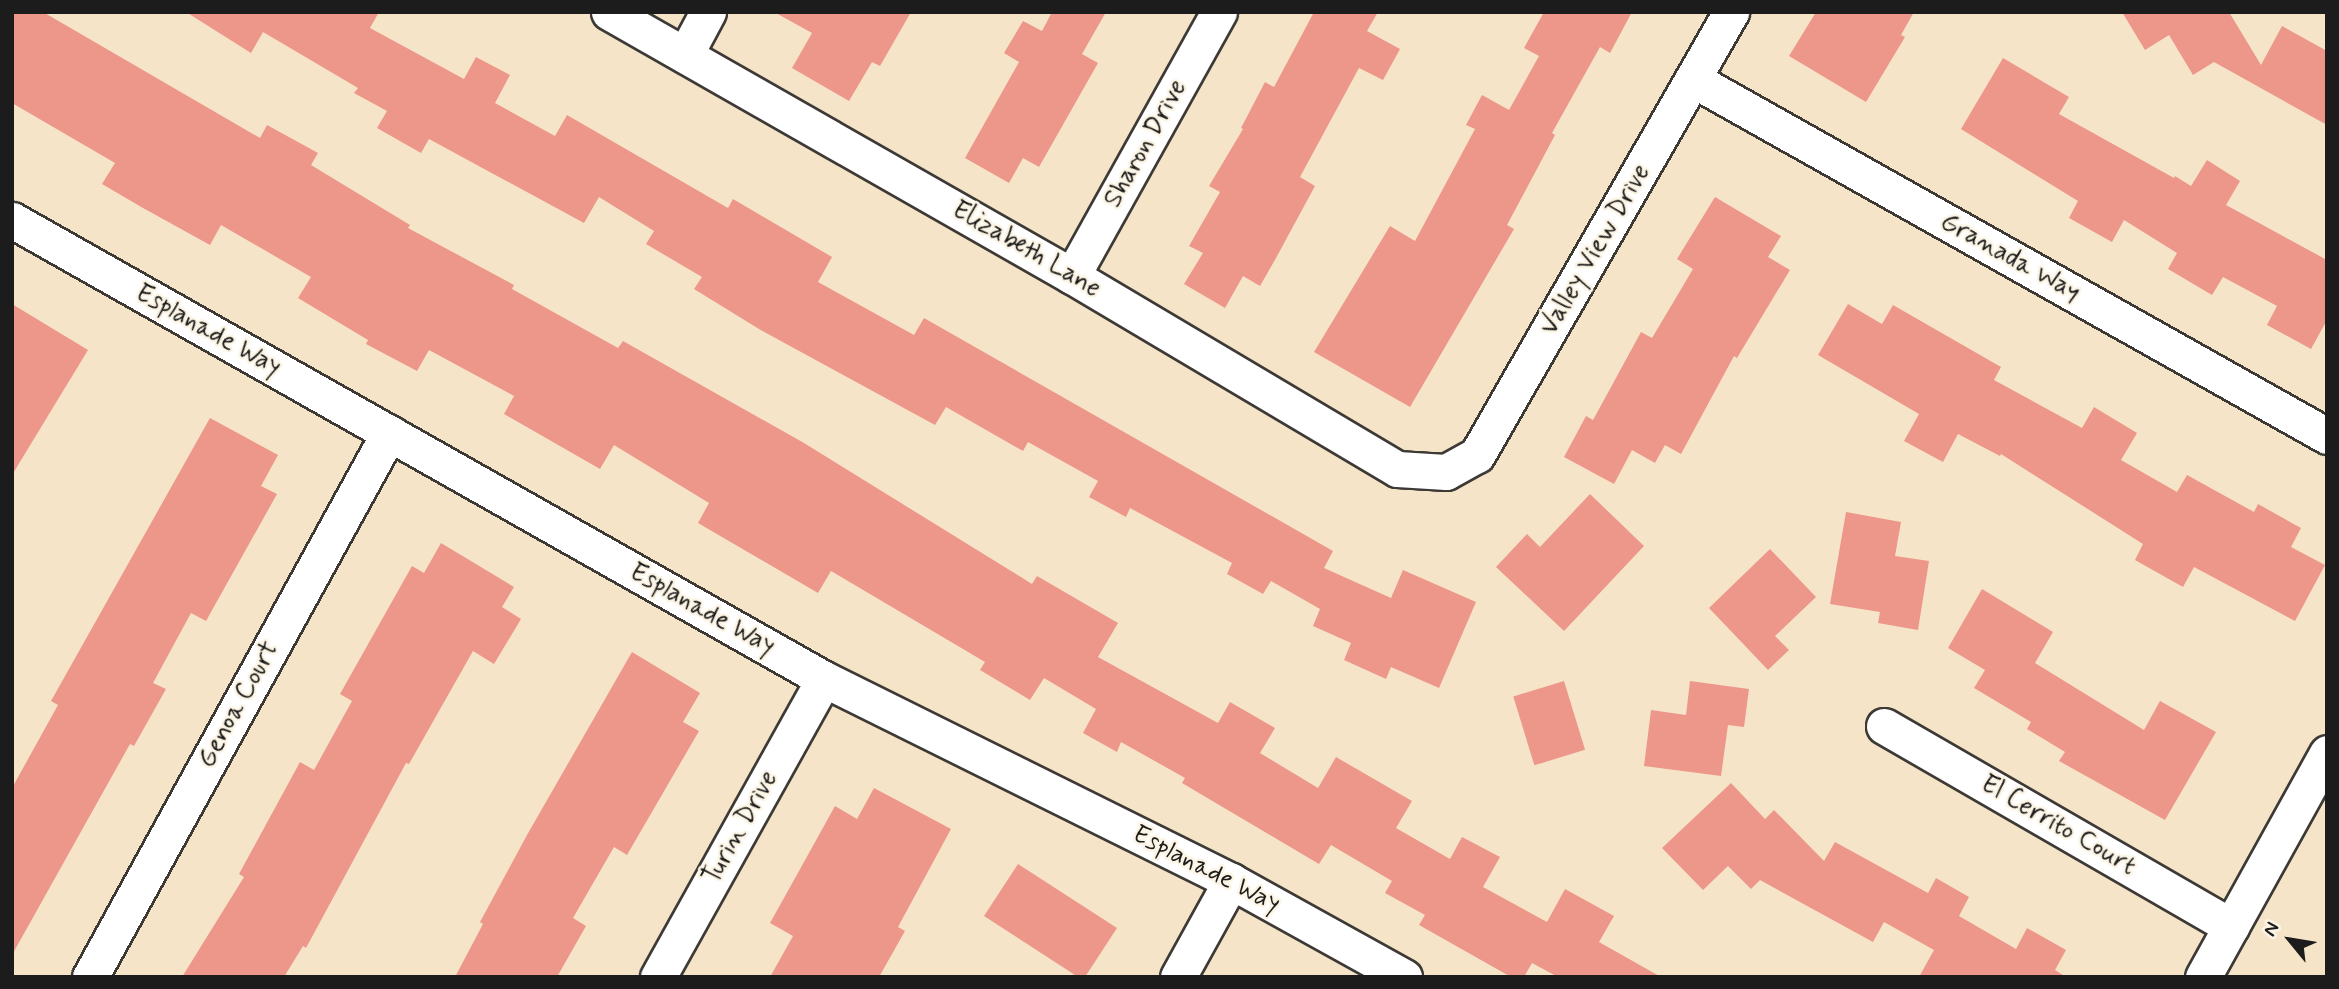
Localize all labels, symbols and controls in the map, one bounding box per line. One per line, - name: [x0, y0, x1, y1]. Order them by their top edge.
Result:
- street label: Sharon Drive: [1099, 75, 1193, 213]
- street label: Valley View Drive: [1536, 161, 1656, 339]
- street label: Elizabeth Lane: [946, 195, 1106, 305]
- street label: Granada Way: [1933, 206, 2087, 310]
- street label: Esplanade Way: [127, 277, 289, 385]
- street label: Esplanade Way: [621, 556, 783, 664]
- street label: Genoa Court: [192, 636, 286, 774]
- street label: Turin Drive: [697, 766, 785, 890]
- street label: El Cerrito Court: [1971, 767, 2145, 885]
- street label: Esplanade Way: [1124, 818, 1288, 922]
- north arrow: [2255, 905, 2325, 975]
- text: N: [2257, 918, 2285, 941]

